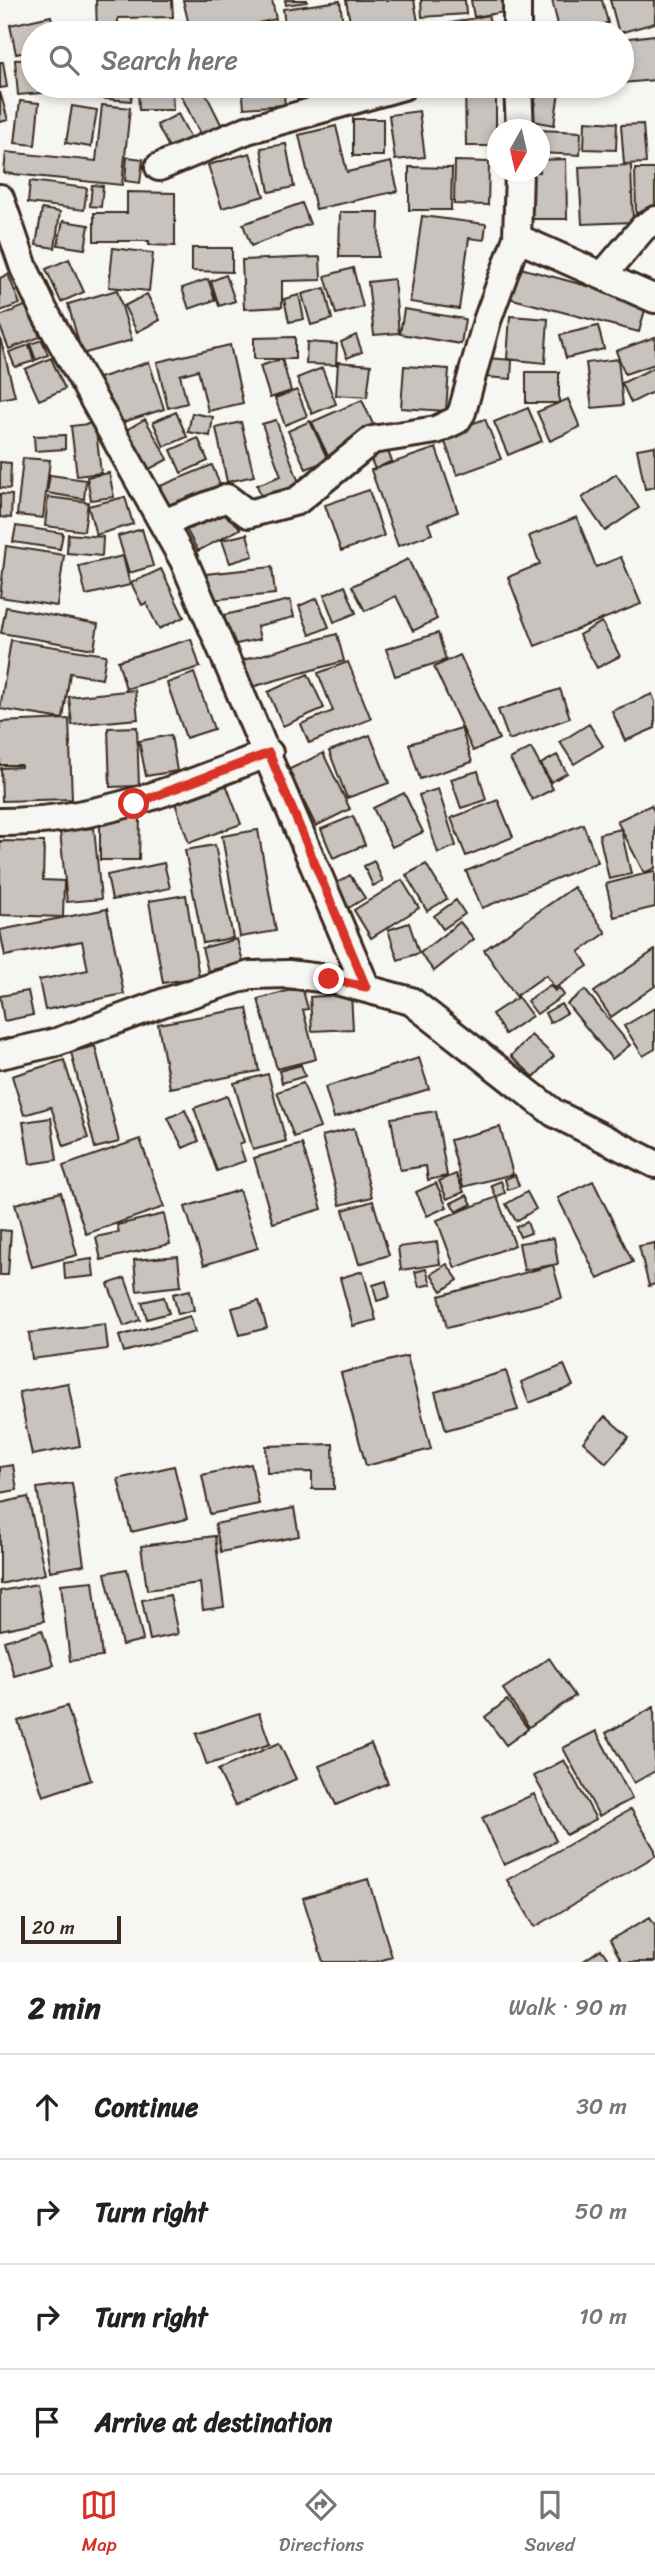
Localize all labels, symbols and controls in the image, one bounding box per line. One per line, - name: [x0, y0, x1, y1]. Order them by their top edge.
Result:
- search box: [21, 21, 634, 98]
- text: Search here: [101, 37, 238, 83]
- icon: search: [45, 41, 83, 79]
- north arrow: [487, 119, 550, 182]
- route start: [118, 788, 149, 819]
- route end: [313, 963, 344, 994]
- text: 20 m: [32, 1911, 75, 1944]
- scale bar: [21, 1913, 121, 1945]
- text: 2 min: [28, 1981, 101, 2035]
- text: Walk · 90 m: [509, 1987, 627, 2028]
- text: Continue: [95, 2084, 198, 2130]
- text: 30 m: [576, 2086, 627, 2127]
- icon: ahead: [28, 2088, 66, 2126]
- text: Turn right: [95, 2189, 208, 2235]
- text: 50 m: [575, 2191, 627, 2232]
- icon: right: [28, 2193, 66, 2231]
- text: Turn right: [95, 2294, 208, 2340]
- text: 10 m: [579, 2296, 627, 2337]
- icon: right: [28, 2298, 66, 2336]
- text: Arrive at destination: [95, 2399, 332, 2445]
- icon: arrive: [28, 2403, 66, 2441]
- tab: Map: [80, 2486, 118, 2561]
- tab: Directions: [279, 2486, 364, 2561]
- tab: Saved: [525, 2486, 575, 2561]

